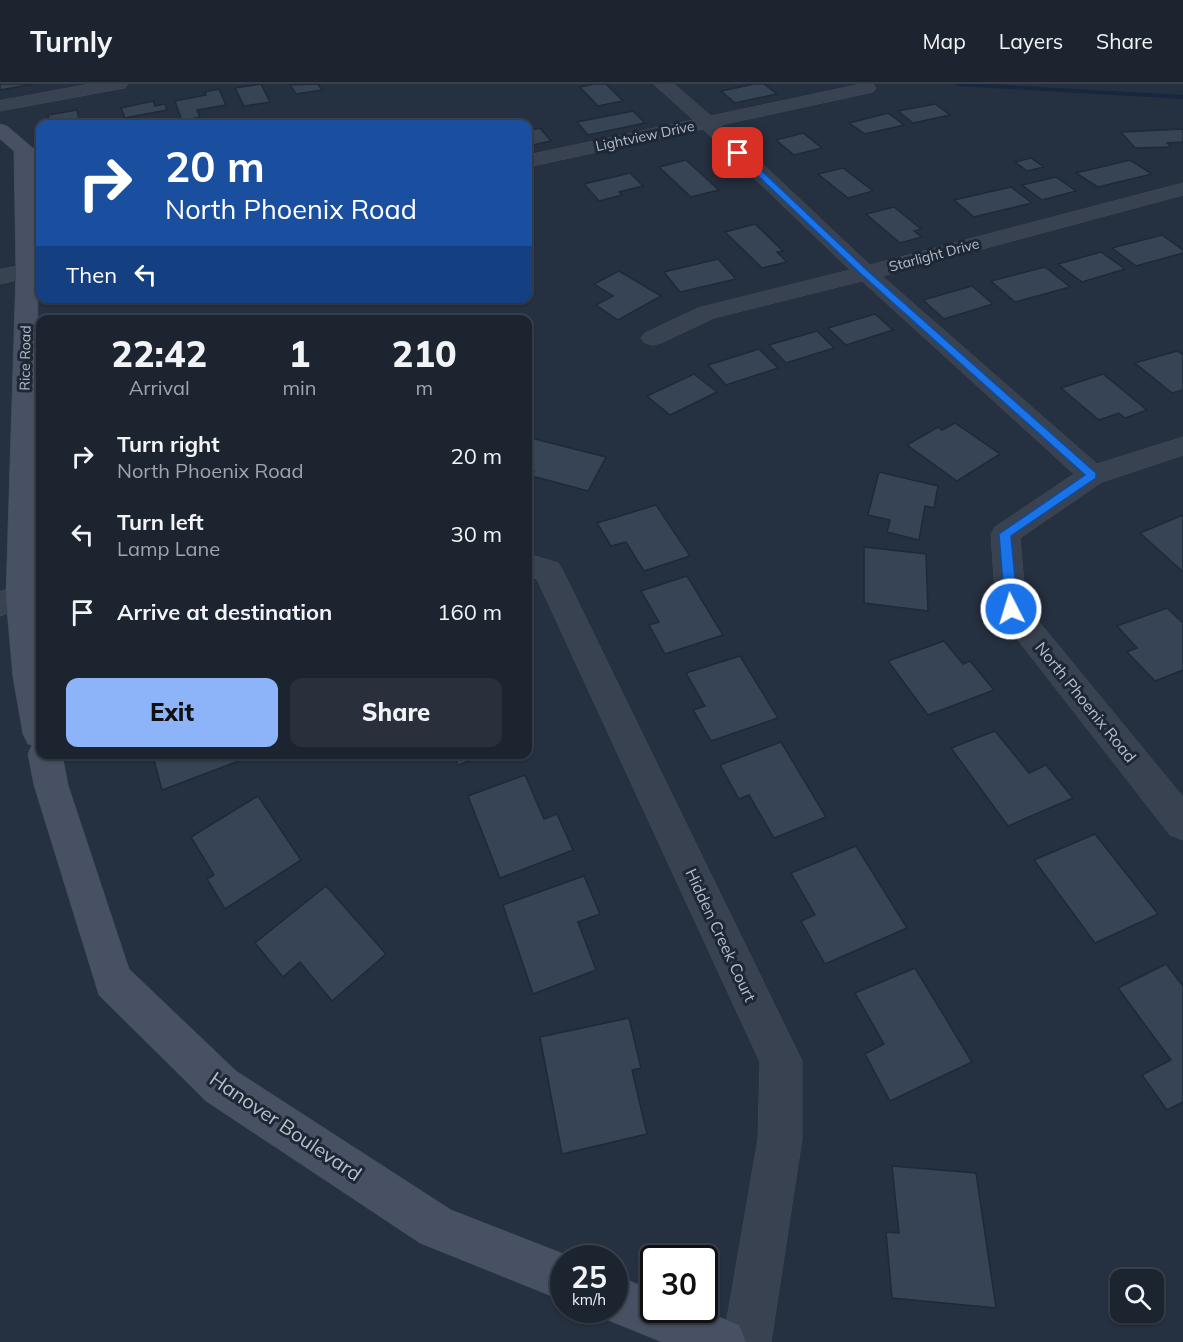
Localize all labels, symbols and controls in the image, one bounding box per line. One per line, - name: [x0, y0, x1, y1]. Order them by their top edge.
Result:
- text: Turnly: [30, 24, 112, 59]
- text: Map: [923, 28, 966, 54]
- text: Layers: [999, 28, 1063, 54]
- text: Share: [1096, 28, 1153, 54]
- street label: Lightview Drive: [594, 117, 696, 155]
- pin: [712, 127, 763, 178]
- icon: arrive: [721, 136, 754, 169]
- text: 20 m: [165, 140, 265, 193]
- icon: right: [66, 144, 144, 222]
- text: North Phoenix Road: [165, 192, 417, 226]
- street label: Starlight Drive: [887, 234, 981, 276]
- icon: left: [129, 258, 162, 291]
- text: Then: [66, 261, 117, 289]
- street label: Rice Road: [15, 325, 35, 391]
- text: 22:42: [111, 331, 207, 376]
- text: 1: [289, 331, 310, 376]
- text: 210: [392, 331, 457, 376]
- text: Arrival: [129, 375, 190, 400]
- text: min: [282, 375, 317, 400]
- text: m: [415, 375, 433, 400]
- text: Turn right: [117, 430, 220, 458]
- icon: right: [66, 440, 99, 473]
- text: 20 m: [451, 442, 502, 470]
- text: North Phoenix Road: [117, 458, 304, 483]
- text: Turn left: [117, 508, 204, 536]
- icon: left: [66, 518, 99, 551]
- text: 30 m: [451, 520, 502, 548]
- text: Lamp Lane: [117, 536, 220, 561]
- position arrow: [979, 577, 1043, 641]
- icon: arrive: [66, 596, 99, 629]
- text: Arrive at destination: [117, 598, 332, 626]
- text: 160 m: [437, 598, 502, 626]
- street label: North Phoenix Road: [1031, 638, 1141, 766]
- button: Exit: [66, 678, 278, 747]
- button: Share: [290, 678, 502, 747]
- street label: Hidden Creek Court: [681, 865, 761, 1005]
- street label: Hanover Boulevard: [205, 1066, 367, 1186]
- speed limit sign: 30: [640, 1245, 718, 1323]
- text: 25: [571, 1258, 607, 1296]
- map controls: [1110, 1269, 1164, 1323]
- button: search: [1110, 1269, 1164, 1323]
- text: km/h: [572, 1290, 606, 1309]

